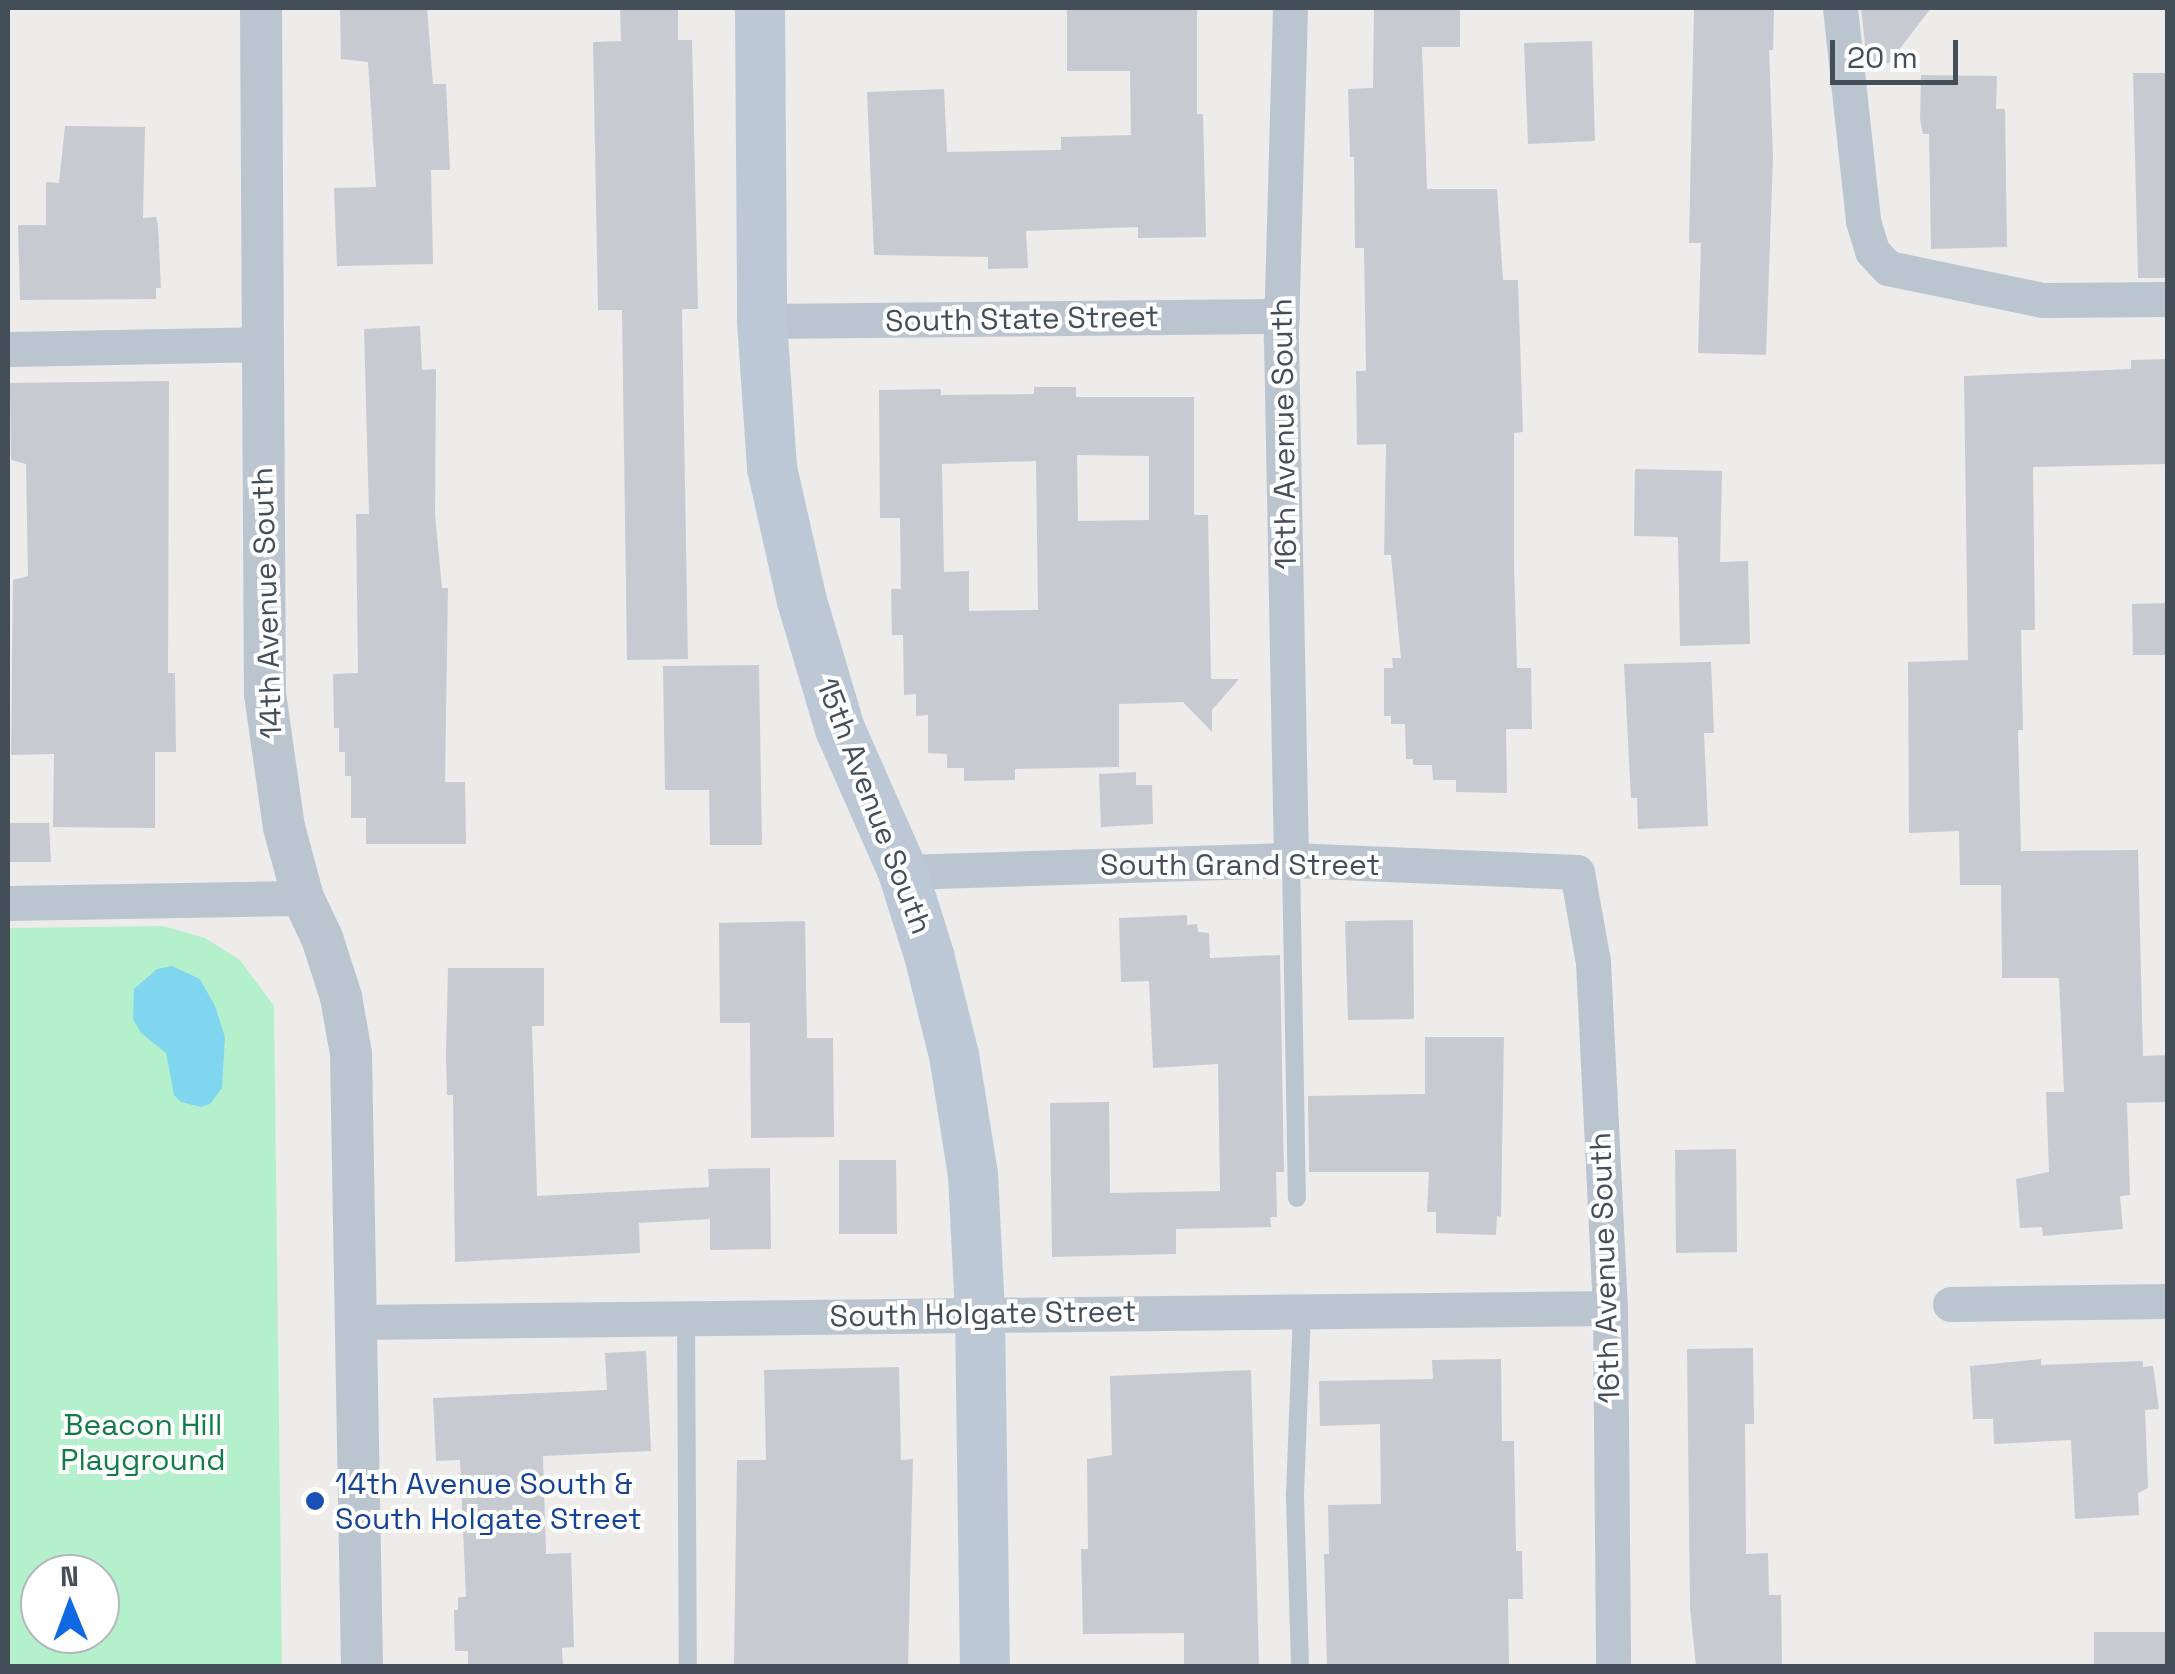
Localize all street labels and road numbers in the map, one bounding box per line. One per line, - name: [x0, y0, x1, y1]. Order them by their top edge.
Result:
- street label: 16th Avenue South: [1264, 298, 1304, 570]
- street label: South State Street: [885, 299, 1159, 339]
- street label: 14th Avenue South: [244, 466, 290, 740]
- street label: 15th Avenue South: [809, 673, 939, 939]
- street label: South Grand Street: [1100, 847, 1380, 883]
- street label: 16th Avenue South: [1582, 1131, 1628, 1405]
- street label: South Holgate Street: [829, 1293, 1137, 1335]

